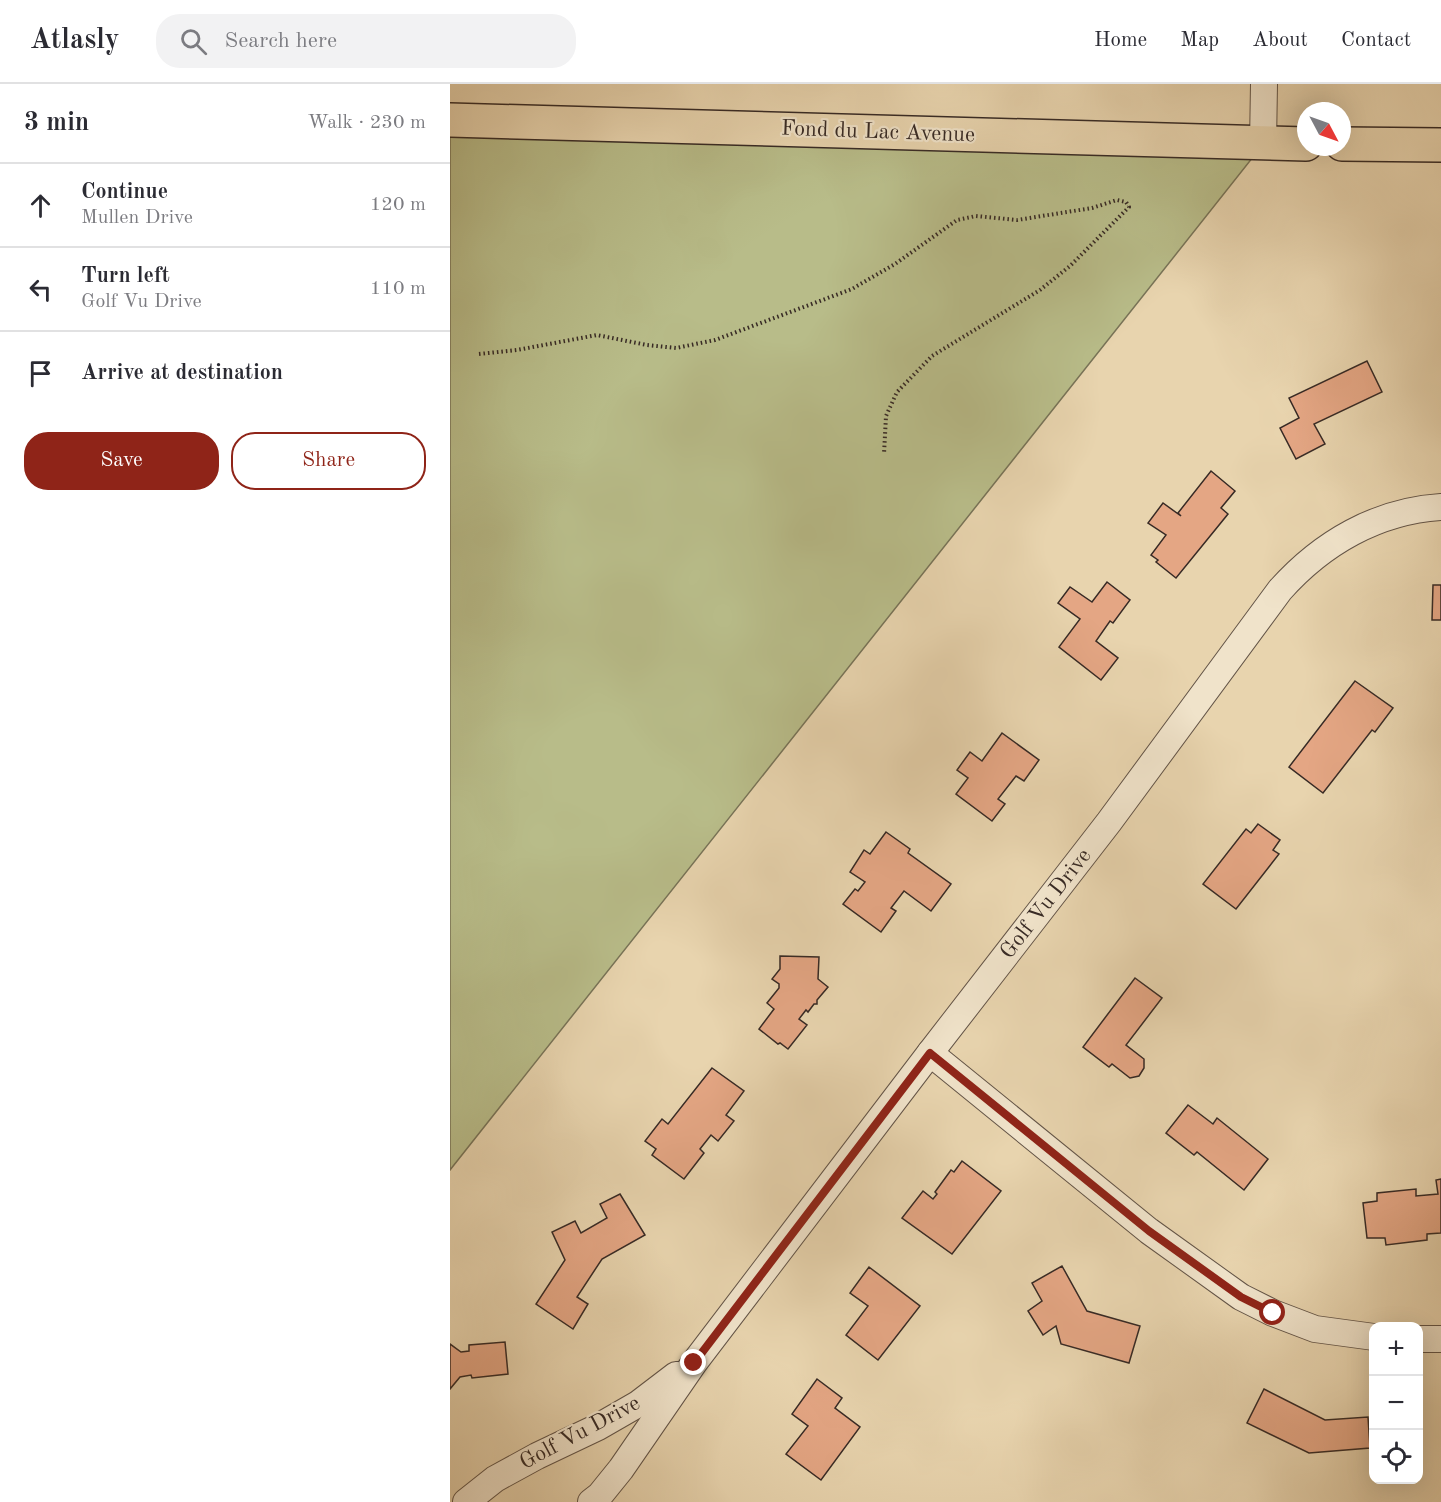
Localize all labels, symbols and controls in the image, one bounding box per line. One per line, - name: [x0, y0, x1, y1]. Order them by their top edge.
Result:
- search box: [156, 14, 576, 68]
- icon: search: [177, 25, 210, 58]
- text: Atlasly: [30, 27, 120, 55]
- text: Search here: [225, 30, 337, 52]
- text: Home: [1094, 30, 1147, 51]
- text: Map: [1180, 30, 1219, 51]
- text: About: [1252, 30, 1308, 51]
- text: Contact: [1341, 30, 1411, 51]
- north arrow: [1297, 102, 1351, 156]
- text: 3 min: [24, 110, 89, 136]
- text: Walk · 230 m: [307, 113, 426, 133]
- street label: Fond du Lac Avenue: [780, 118, 976, 146]
- text: Continue: [81, 181, 168, 203]
- icon: ahead: [24, 189, 57, 222]
- text: 120 m: [370, 195, 426, 215]
- text: Mullen Drive: [81, 208, 193, 228]
- text: Turn left: [81, 265, 170, 287]
- icon: left: [24, 273, 57, 306]
- text: 110 m: [370, 279, 426, 299]
- text: Golf Vu Drive: [81, 292, 202, 312]
- icon: arrive: [24, 357, 57, 390]
- text: Arrive at destination: [81, 362, 283, 384]
- button: Save: [24, 432, 219, 490]
- button: Share: [231, 432, 426, 490]
- street label: Golf Vu Drive: [996, 845, 1096, 963]
- route start: [1259, 1299, 1285, 1325]
- map controls: [1369, 1322, 1423, 1484]
- button: +: [1369, 1322, 1423, 1376]
- route end: [680, 1349, 706, 1375]
- button: −: [1369, 1376, 1423, 1430]
- street label: Golf Vu Drive: [516, 1392, 644, 1474]
- button: locate: [1369, 1430, 1423, 1484]

